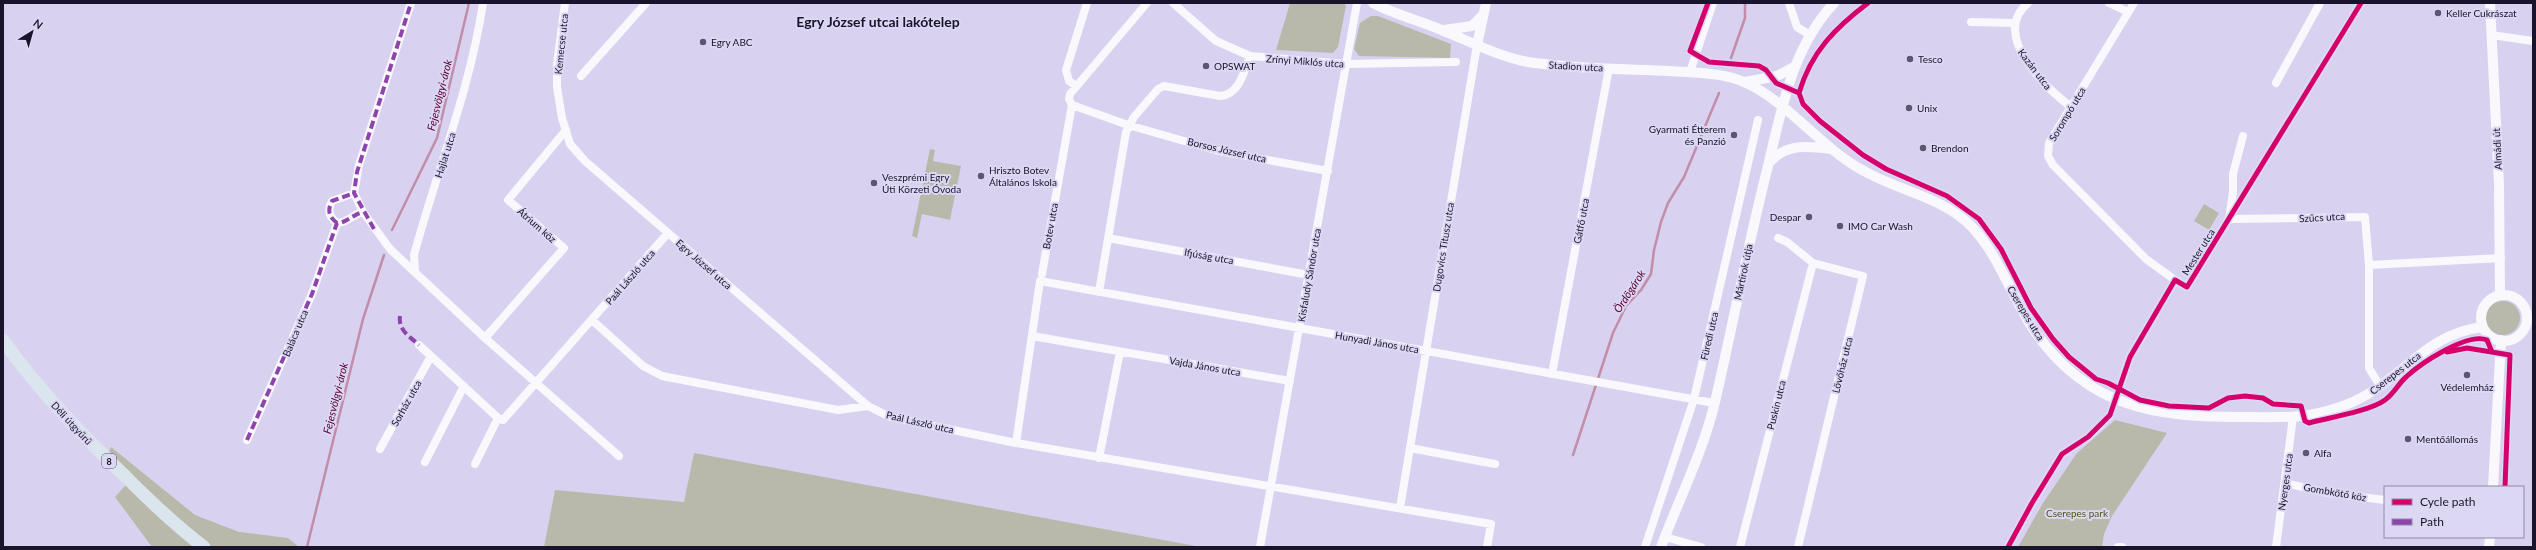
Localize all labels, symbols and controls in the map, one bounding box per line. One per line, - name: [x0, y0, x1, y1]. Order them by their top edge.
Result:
- place label: Keller Cukrászat: [2446, 7, 2517, 19]
- marker: Keller Cukrászat: [2433, 8, 2443, 18]
- north arrow: [12, 12, 52, 52]
- street label: Kemecse utca: [552, 13, 570, 75]
- district label: Egry József utcai lakótelep: [796, 13, 960, 30]
- text: N: [31, 16, 46, 31]
- place label: Egry ABC: [711, 36, 753, 48]
- marker: Egry ABC: [698, 37, 708, 47]
- street label: Kazán utca: [2016, 46, 2054, 92]
- street label: Zrínyi Miklós utca: [1266, 52, 1344, 70]
- place label: Tesco: [1918, 53, 1943, 65]
- marker: Tesco: [1905, 54, 1915, 64]
- water label: Fejesvölgyi-árok: [424, 57, 454, 132]
- street label: Stadion utca: [1548, 59, 1604, 73]
- place label: OPSWAT: [1214, 60, 1255, 72]
- marker: OPSWAT: [1201, 61, 1211, 71]
- street label: Sorompó utca: [2046, 85, 2088, 143]
- place label: Unix: [1917, 102, 1937, 114]
- marker: Unix: [1904, 103, 1914, 113]
- place label: Gyarmati Étterem és Panzió: [1649, 123, 1726, 147]
- street label: Almádi út: [2490, 127, 2504, 170]
- marker: Gyarmati Étterem és Panzió: [1729, 130, 1739, 140]
- street label: Hajlat utca: [432, 131, 458, 179]
- street label: Borsos József utca: [1186, 135, 1268, 165]
- place label: Brendon: [1931, 142, 1969, 154]
- marker: Brendon: [1918, 143, 1928, 153]
- place label: Hriszto Botev Általános Iskola: [989, 164, 1057, 188]
- place label: Veszprémi Egry Úti Körzeti Óvoda: [882, 171, 961, 195]
- marker: Hriszto Botev Általános Iskola: [976, 171, 986, 181]
- marker: Veszprémi Egry Úti Körzeti Óvoda: [869, 178, 879, 188]
- street label: Gátfő utca: [1571, 197, 1591, 245]
- street label: Dugovics Titusz utca: [1430, 201, 1456, 293]
- street label: Botev utca: [1040, 202, 1060, 250]
- street label: Átrium köz: [515, 205, 559, 245]
- street label: Szűcs utca: [2299, 210, 2345, 224]
- place label: Despar: [1770, 211, 1801, 223]
- marker: Despar: [1804, 212, 1814, 222]
- place label: IMO Car Wash: [1848, 220, 1913, 232]
- marker: IMO Car Wash: [1835, 221, 1845, 231]
- street label: Kisfaludy Sándor utca: [1295, 227, 1323, 323]
- street label: Mester utca: [2179, 227, 2217, 277]
- street label: Egry József utca: [674, 236, 734, 292]
- street label: Mártírok útja: [1731, 243, 1755, 301]
- street label: Ifjúság utca: [1183, 246, 1235, 266]
- street label: Paál László utca: [603, 247, 657, 307]
- water label: Ördögárok: [1610, 267, 1648, 315]
- street label: Cserepes utca: [2005, 283, 2047, 343]
- street label: Baláca utca: [280, 308, 310, 358]
- street label: Füredi utca: [1698, 311, 1720, 361]
- street label: Hunyadi János utca: [1334, 329, 1420, 355]
- street label: Lövőház utca: [1829, 336, 1855, 394]
- street label: Cserepes utca: [2367, 349, 2423, 397]
- street label: Vajda János utca: [1168, 354, 1242, 378]
- water label: Fejesvölgyi-árok: [320, 360, 350, 435]
- marker: Védelemház: [2462, 370, 2472, 380]
- street label: Sorház utca: [388, 378, 424, 428]
- street label: Puskin utca: [1764, 379, 1788, 431]
- place label: Védelemház: [2440, 381, 2494, 393]
- street label: Déli útgyűrű: [49, 399, 95, 447]
- street label: Paál László utca: [885, 408, 955, 436]
- place label: Mentőállomás: [2416, 433, 2478, 445]
- marker: Mentőállomás: [2403, 434, 2413, 444]
- place label: Alfa: [2314, 447, 2332, 459]
- marker: Alfa: [2301, 448, 2311, 458]
- street label: Nyerges utca: [2275, 453, 2295, 511]
- road number: 8: [102, 454, 116, 468]
- street label: Gombkötő köz: [2303, 481, 2368, 504]
- legend: [2384, 486, 2524, 538]
- text: Cycle path: [2420, 494, 2475, 509]
- park label: Cserepes park: [2046, 507, 2109, 519]
- text: Path: [2420, 514, 2444, 529]

